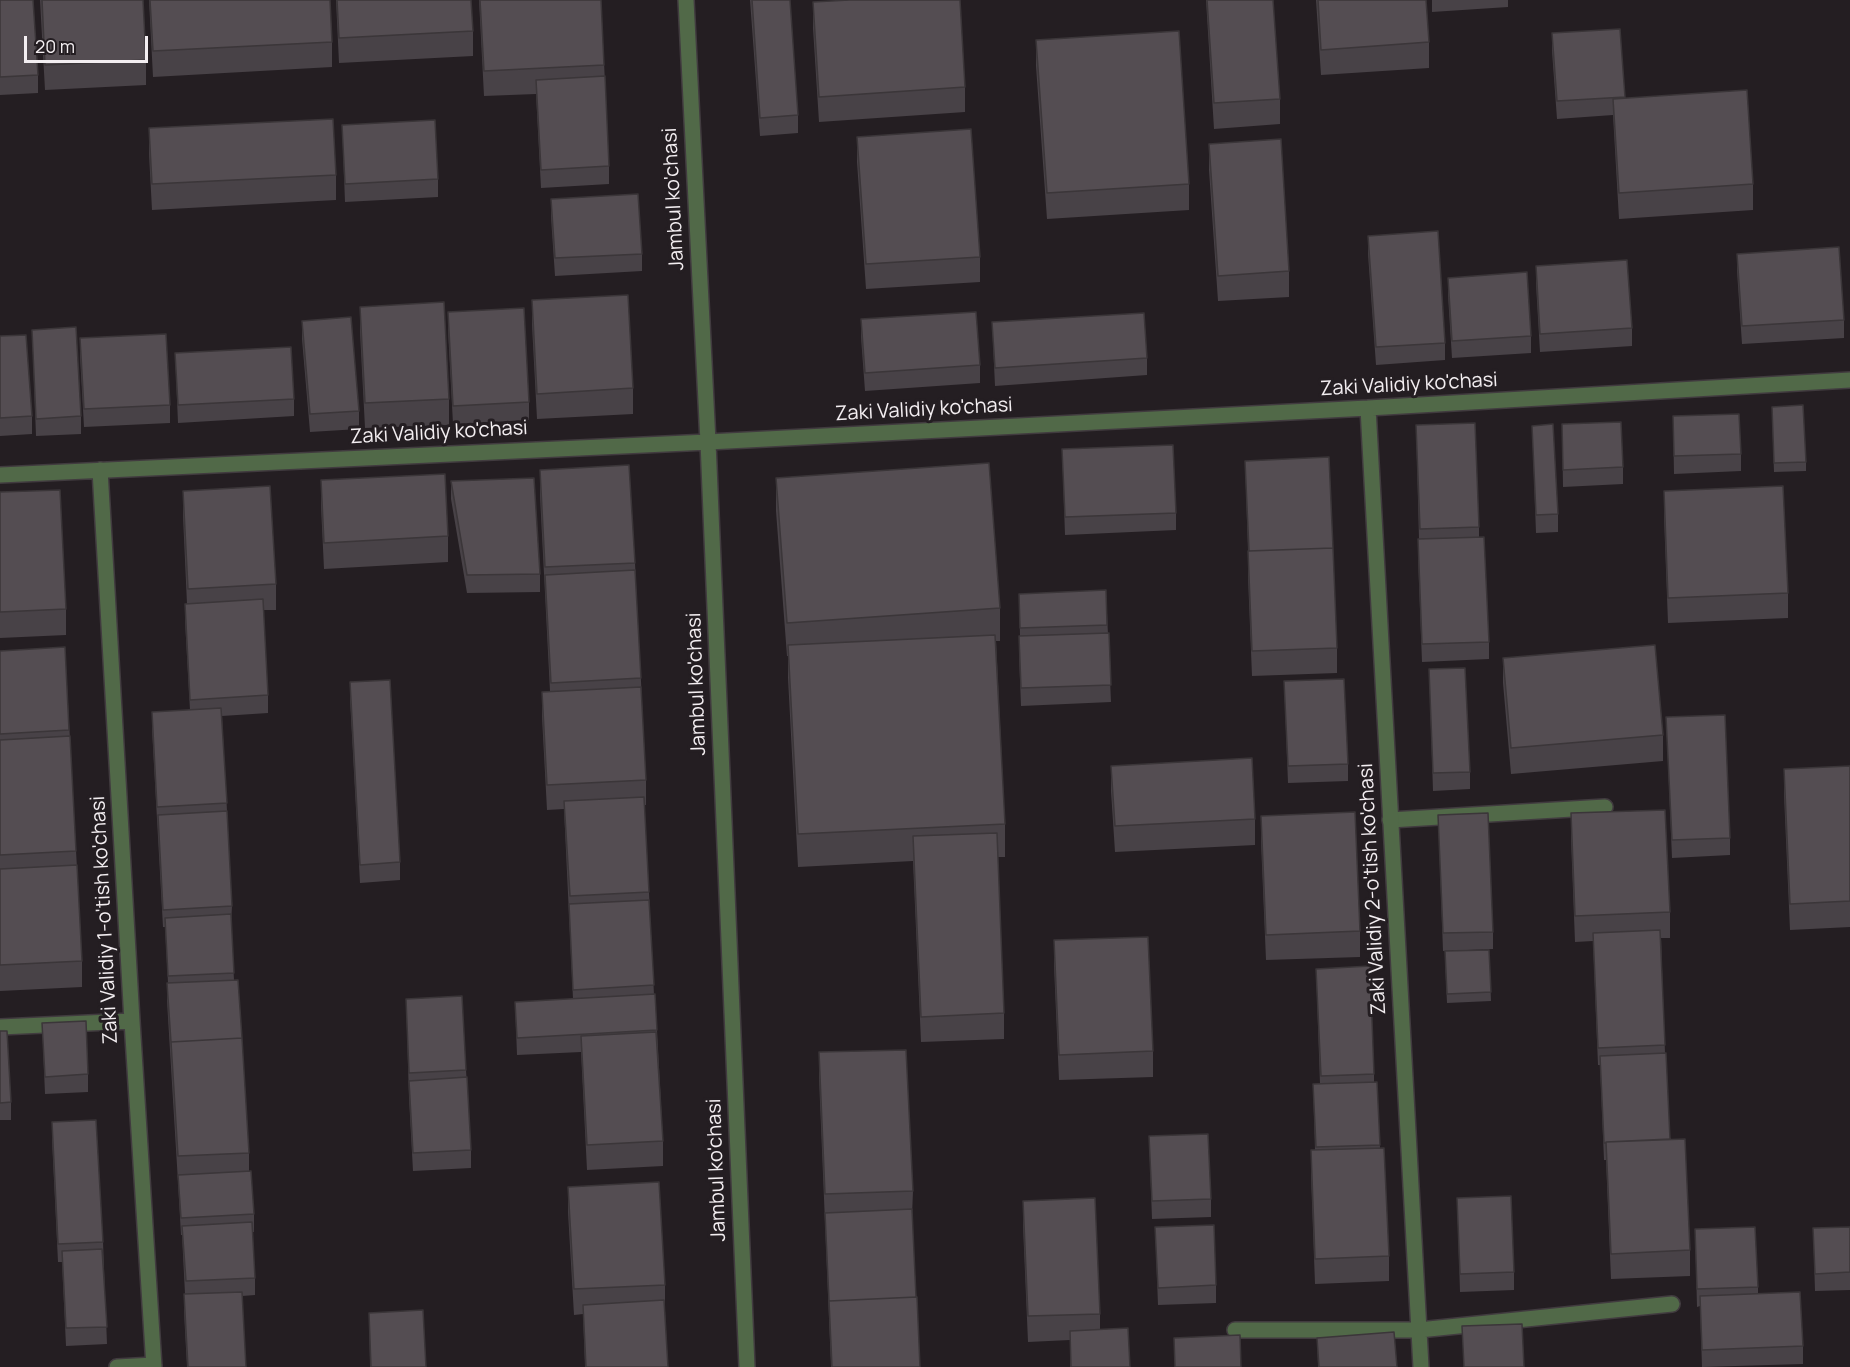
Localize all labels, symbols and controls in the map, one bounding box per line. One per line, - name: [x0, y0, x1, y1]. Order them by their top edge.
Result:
- scale bar: [27, 24, 152, 62]
- text: 20 m: [35, 34, 75, 58]
- street label: Jambul ko'chasi: [658, 127, 690, 271]
- street label: Zaki Validiy ko'chasi: [1320, 368, 1498, 402]
- street label: Zaki Validiy ko'chasi: [835, 393, 1013, 427]
- street label: Zaki Validiy ko'chasi: [350, 416, 528, 450]
- street label: Jambul ko'chasi: [683, 612, 711, 756]
- street label: Zaki Validiy 2-o'tish ko'chasi: [1354, 763, 1392, 1015]
- street label: Zaki Validiy 1-o'tish ko'chasi: [87, 795, 123, 1045]
- street label: Jambul ko'chasi: [703, 1098, 731, 1242]

